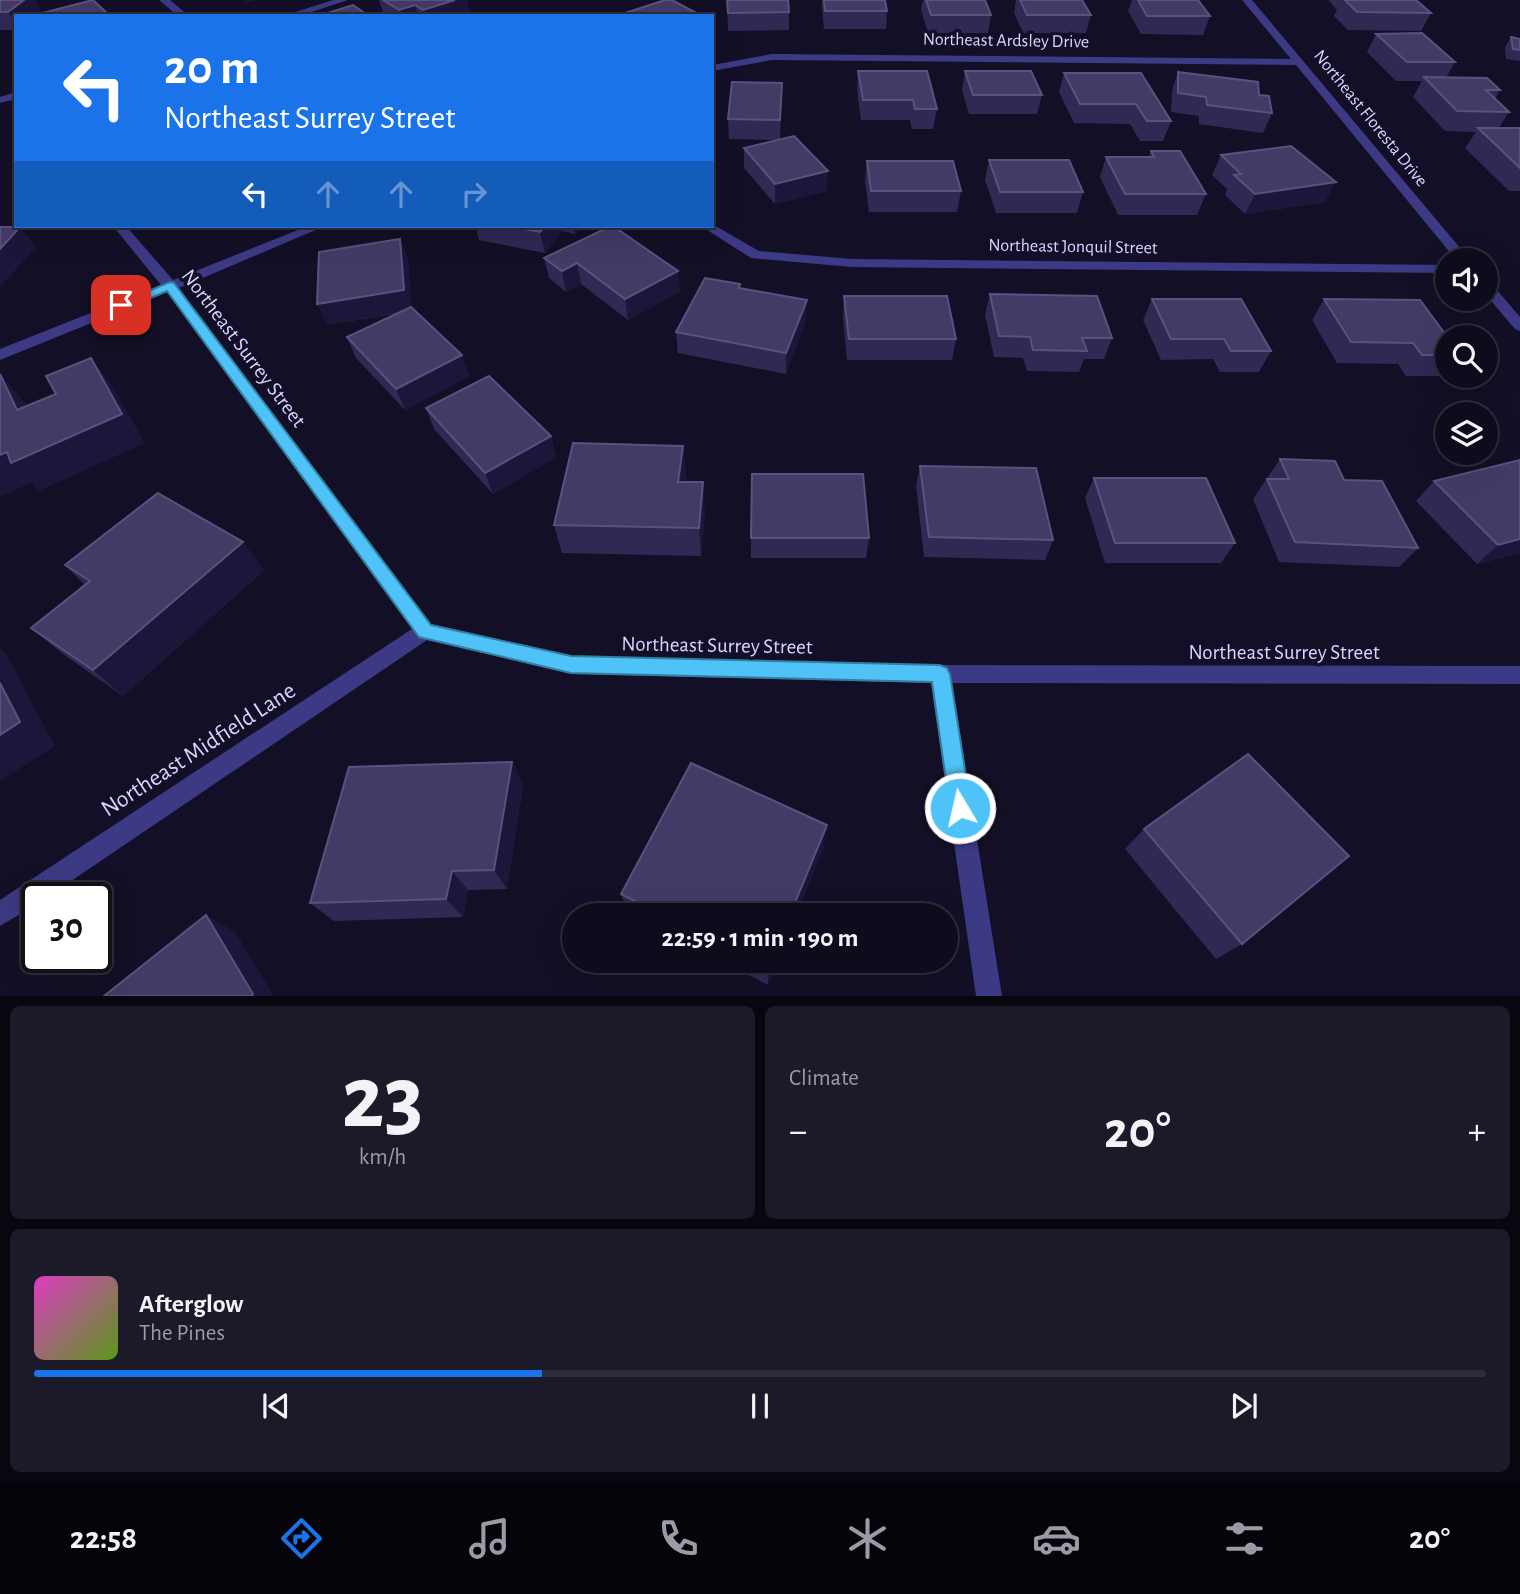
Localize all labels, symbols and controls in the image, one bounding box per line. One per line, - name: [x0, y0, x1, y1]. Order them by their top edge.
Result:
- street label: Northeast Ardsley Drive: [923, 31, 1089, 51]
- icon: left: [49, 42, 140, 133]
- text: 20 m: [164, 44, 260, 93]
- street label: Northeast Floresta Drive: [1310, 47, 1431, 190]
- text: Northeast Surrey Street: [164, 102, 455, 134]
- icon: left: [236, 175, 274, 213]
- icon: ahead: [309, 175, 347, 213]
- icon: ahead: [382, 175, 420, 213]
- icon: right: [455, 175, 493, 213]
- street label: Northeast Jonquil Street: [988, 237, 1158, 257]
- map controls: [1435, 248, 1498, 465]
- button: sound: [1435, 248, 1498, 311]
- street label: Northeast Surrey Street: [178, 266, 310, 431]
- pin: [91, 275, 151, 335]
- icon: arrive: [102, 286, 140, 324]
- button: search: [1435, 325, 1498, 388]
- button: layers: [1435, 402, 1498, 465]
- street label: Northeast Surrey Street: [621, 633, 813, 658]
- street label: Northeast Surrey Street: [1188, 642, 1380, 663]
- street label: Northeast Midfield Lane: [97, 678, 300, 821]
- position arrow: [923, 771, 997, 845]
- speed limit sign: 30: [21, 882, 112, 973]
- text: 22:59 · 1 min · 190 m: [661, 925, 859, 951]
- text: 23: [341, 1053, 424, 1144]
- text: Climate: [789, 1067, 859, 1090]
- text: 20°: [1104, 1105, 1171, 1157]
- text: −: [789, 1113, 807, 1151]
- text: +: [1468, 1113, 1486, 1151]
- text: km/h: [359, 1146, 406, 1169]
- text: Afterglow: [139, 1291, 243, 1317]
- text: The Pines: [139, 1322, 225, 1345]
- icon: previous: [257, 1387, 295, 1425]
- icon: pause: [741, 1387, 779, 1425]
- icon: next: [1225, 1387, 1263, 1425]
- icon: directions: [277, 1514, 326, 1563]
- icon: music: [465, 1514, 514, 1563]
- icon: phone: [654, 1514, 703, 1563]
- icon: climate: [843, 1514, 892, 1563]
- icon: car: [1032, 1514, 1081, 1563]
- icon: filters: [1220, 1514, 1269, 1563]
- text: 22:58: [70, 1522, 137, 1554]
- text: 20°: [1409, 1522, 1450, 1554]

